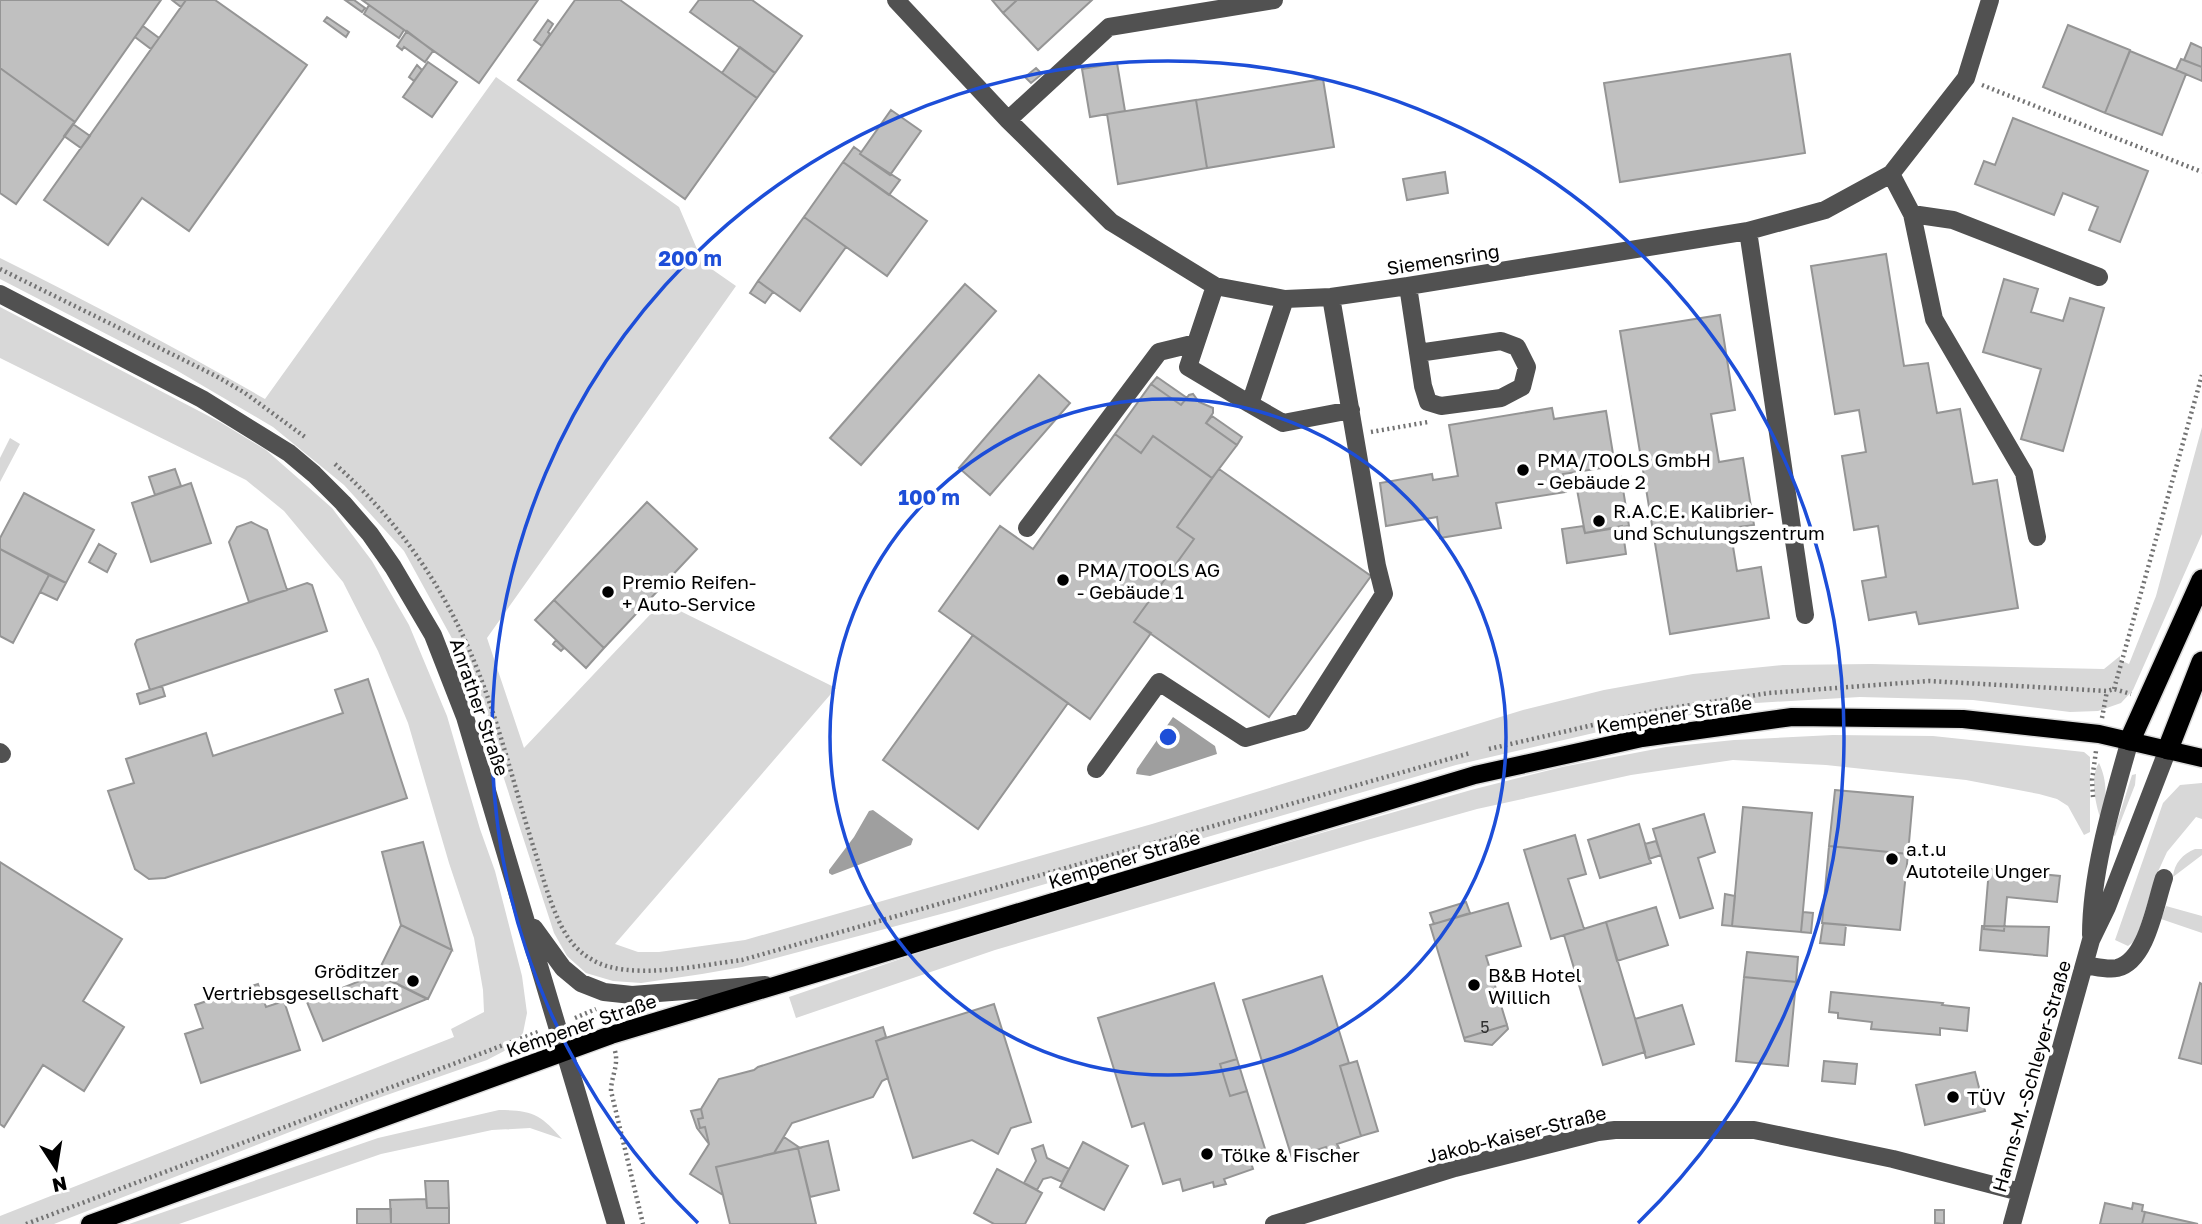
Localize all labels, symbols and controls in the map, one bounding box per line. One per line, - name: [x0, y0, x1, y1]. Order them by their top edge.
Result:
- street label: Siemensring: [1385, 239, 1501, 279]
- text: 200 m: [658, 245, 722, 271]
- place label: PMA/TOOLS GmbH - Gebäude 2: [1537, 448, 1711, 493]
- marker: PMA/TOOLS GmbH - Gebäude 2: [1515, 462, 1531, 478]
- text: 100 m: [898, 484, 960, 510]
- place label: R.A.C.E. Kalibrier- und Schulungszentrum: [1613, 499, 1825, 544]
- marker: R.A.C.E. Kalibrier- und Schulungszentrum: [1591, 513, 1607, 529]
- place label: PMA/TOOLS AG - Gebäude 1: [1077, 558, 1220, 603]
- place label: Premio Reifen- + Auto-Service: [622, 570, 756, 615]
- marker: PMA/TOOLS AG - Gebäude 1: [1055, 572, 1071, 588]
- marker: Premio Reifen- + Auto-Service: [600, 584, 616, 600]
- street label: Anrather Straße: [446, 635, 514, 779]
- street label: Kempener Straße: [1594, 690, 1754, 738]
- centre of rings: [1156, 725, 1180, 749]
- street label: Kempener Straße: [1045, 825, 1203, 893]
- place label: a.t.u Autoteile Unger: [1906, 837, 2050, 882]
- marker: a.t.u Autoteile Unger: [1884, 851, 1900, 867]
- street label: Hanns-M.-Schleyer-Straße: [1987, 957, 2075, 1195]
- place label: Gröditzer Vertriebsgesellschaft: [202, 959, 400, 1004]
- place label: B&B Hotel Willich: [1488, 963, 1581, 1008]
- marker: Gröditzer Vertriebsgesellschaft: [405, 973, 421, 989]
- marker: B&B Hotel Willich: [1466, 977, 1482, 993]
- street label: Kempener Straße: [503, 988, 659, 1062]
- house number: 5: [1480, 1017, 1490, 1037]
- place label: TÜV: [1967, 1086, 2006, 1109]
- marker: TÜV: [1945, 1089, 1961, 1105]
- street label: Jakob-Kaiser-Straße: [1424, 1101, 1608, 1167]
- north arrow: [21, 1133, 91, 1203]
- place label: Tölke & Fischer: [1221, 1143, 1360, 1166]
- marker: Tölke & Fischer: [1199, 1146, 1215, 1162]
- text: N: [50, 1172, 69, 1198]

